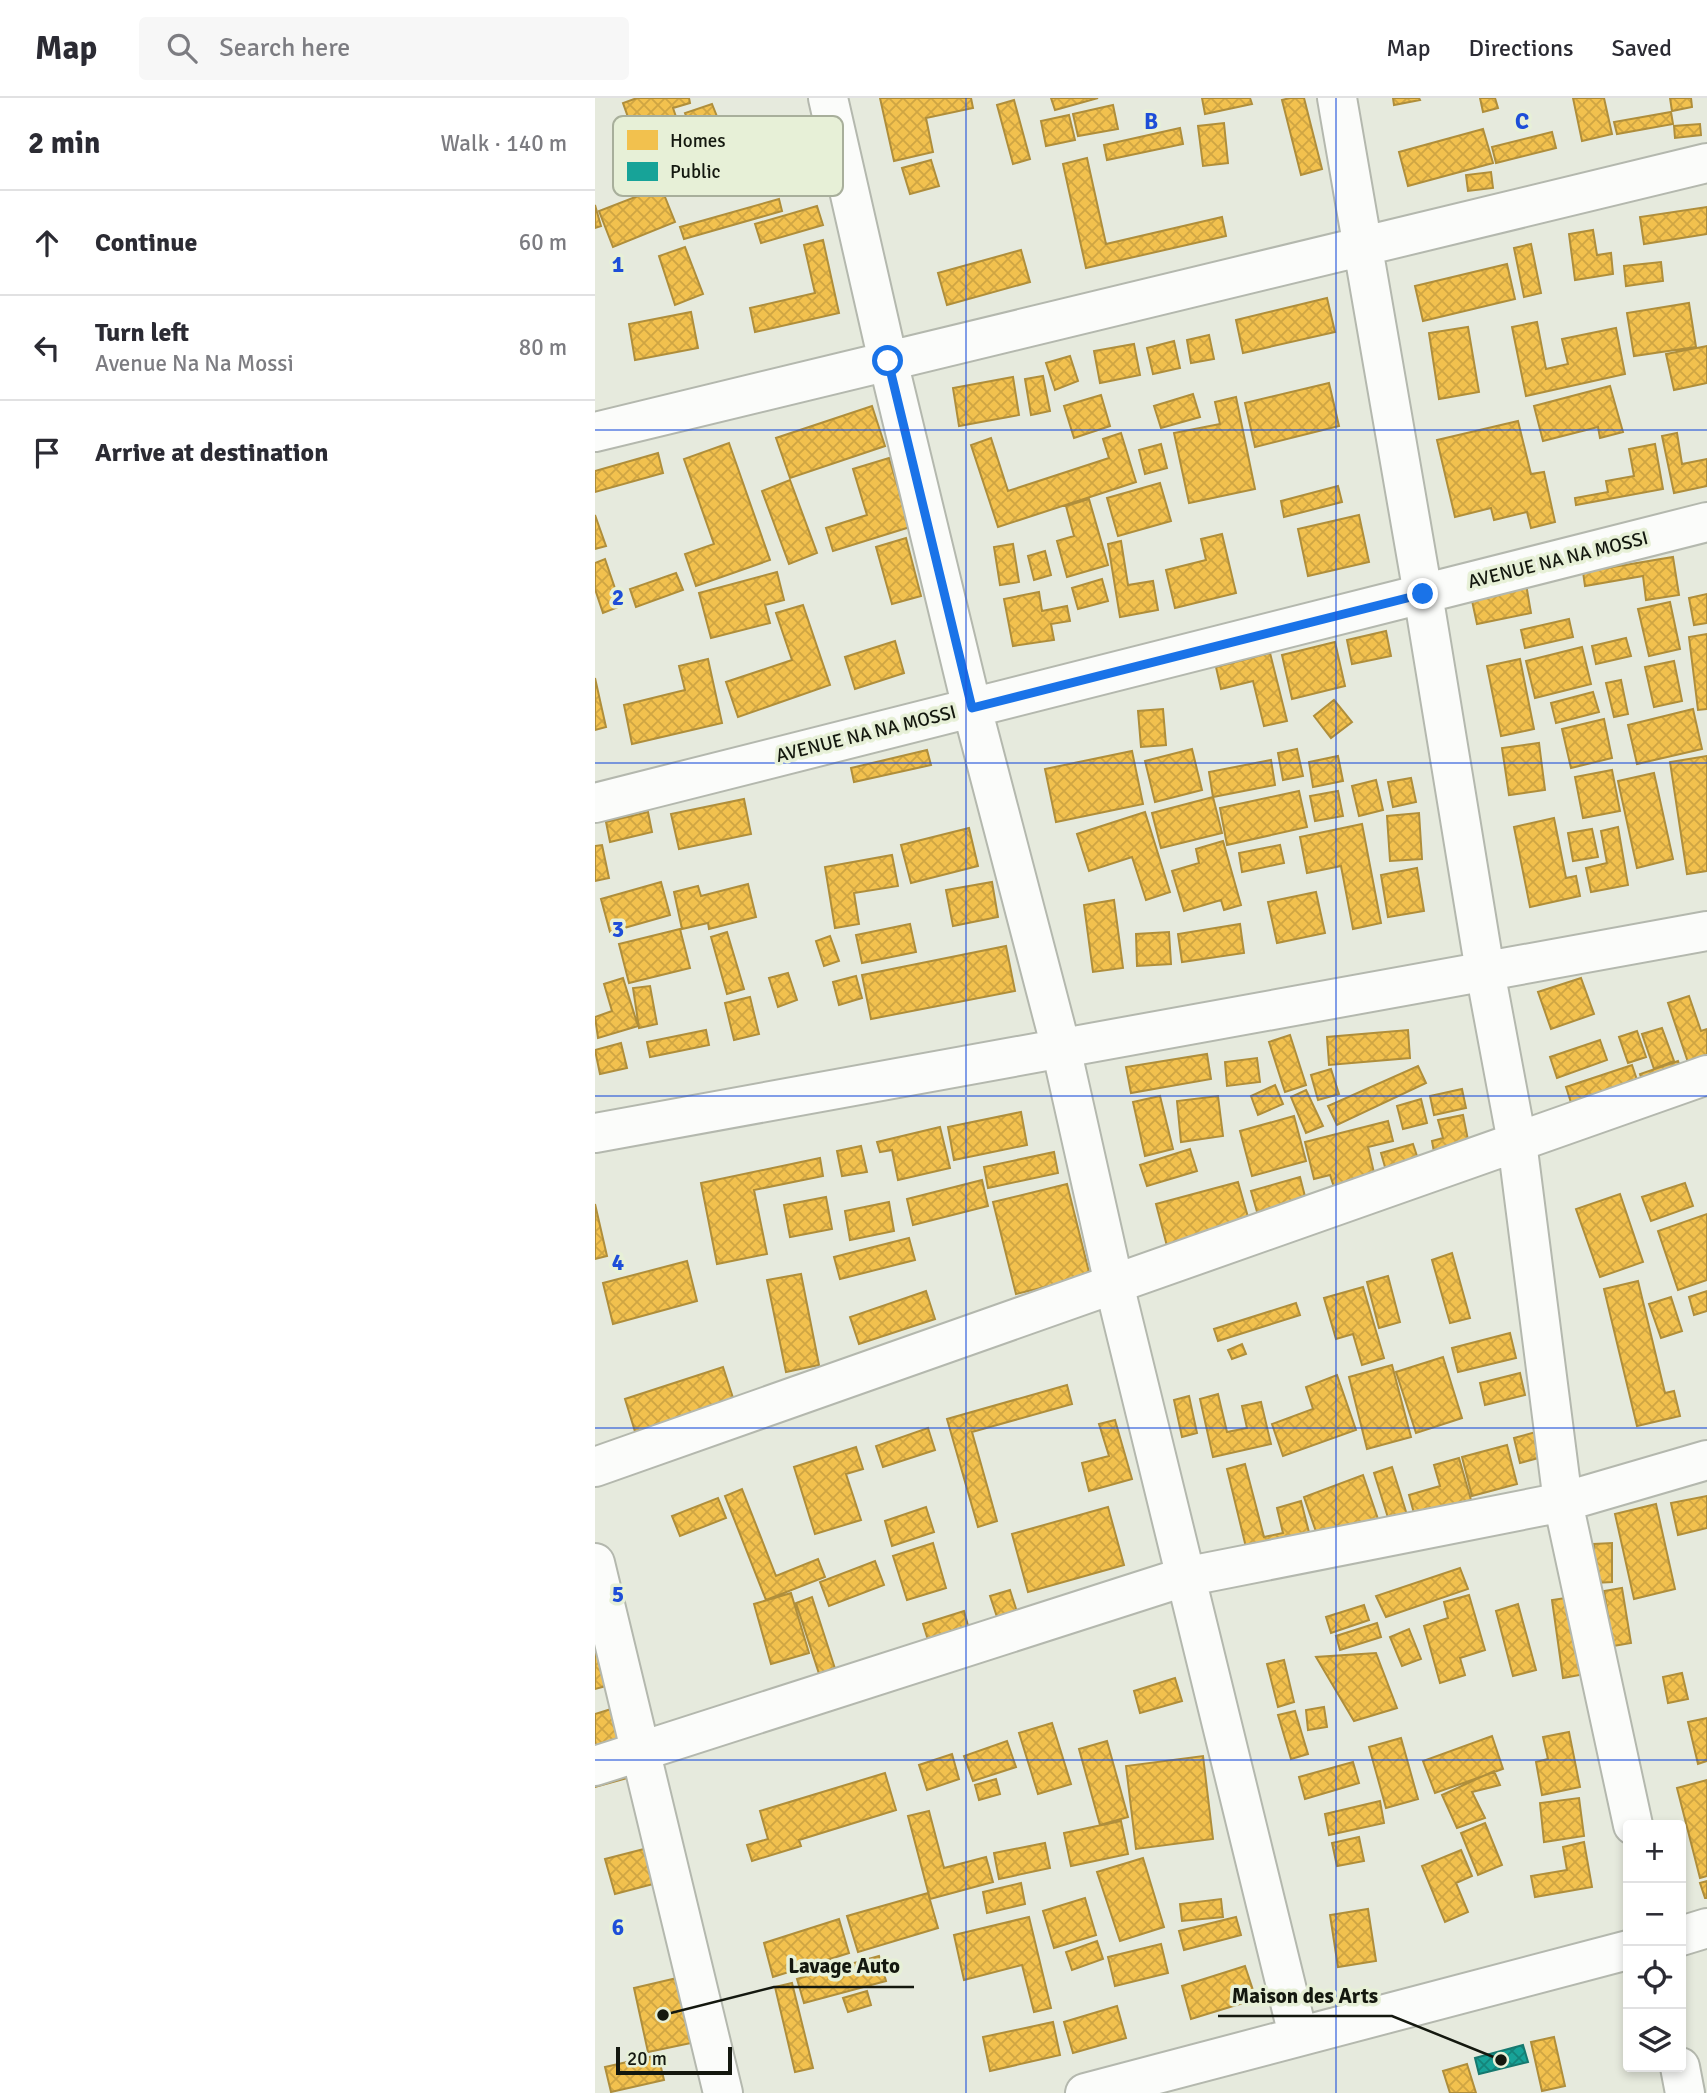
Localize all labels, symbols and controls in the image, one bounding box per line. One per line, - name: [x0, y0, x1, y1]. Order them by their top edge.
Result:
- search box: [139, 17, 629, 80]
- text: Map: [35, 28, 97, 69]
- icon: search: [163, 29, 201, 67]
- text: Search here: [219, 32, 350, 64]
- text: Map: [1386, 33, 1431, 63]
- text: Directions: [1469, 33, 1574, 63]
- text: Saved: [1612, 33, 1672, 63]
- text: B: [1144, 107, 1158, 136]
- text: C: [1515, 107, 1529, 136]
- legend: [613, 116, 843, 196]
- text: 2 min: [28, 125, 100, 162]
- text: Walk · 140 m: [441, 129, 567, 158]
- text: Homes: [670, 129, 726, 153]
- text: Public: [670, 160, 721, 184]
- icon: ahead: [28, 224, 66, 262]
- text: Continue: [95, 227, 197, 259]
- text: 60 m: [519, 228, 567, 257]
- text: 1: [612, 250, 624, 279]
- text: Turn left: [95, 317, 189, 349]
- icon: left: [28, 329, 66, 367]
- text: 80 m: [519, 333, 567, 362]
- route start: [872, 345, 903, 376]
- text: Avenue Na Na Mossi: [95, 349, 294, 378]
- icon: arrive: [28, 434, 66, 472]
- text: Arrive at destination: [95, 437, 328, 469]
- street label: AVENUE NA NA MOSSI: [1465, 526, 1651, 594]
- route end: [1407, 578, 1438, 609]
- text: 2: [612, 583, 624, 612]
- street label: AVENUE NA NA MOSSI: [773, 700, 959, 768]
- text: 3: [612, 915, 624, 944]
- text: 4: [612, 1248, 624, 1277]
- text: 5: [612, 1580, 624, 1609]
- map controls: [1623, 1820, 1686, 2072]
- button: +: [1623, 1820, 1686, 1883]
- button: −: [1623, 1883, 1686, 1946]
- text: 6: [612, 1913, 624, 1942]
- callout: Lavage Auto: [774, 1945, 914, 1987]
- button: locate: [1623, 1946, 1686, 2009]
- text: Lavage Auto: [788, 1953, 900, 1979]
- callout: Maison des Arts: [1218, 1974, 1392, 2016]
- text: Maison des Arts: [1232, 1983, 1378, 2009]
- button: layers: [1623, 2009, 1686, 2072]
- scale bar: [616, 2044, 731, 2076]
- text: 20 m: [627, 2047, 667, 2071]

